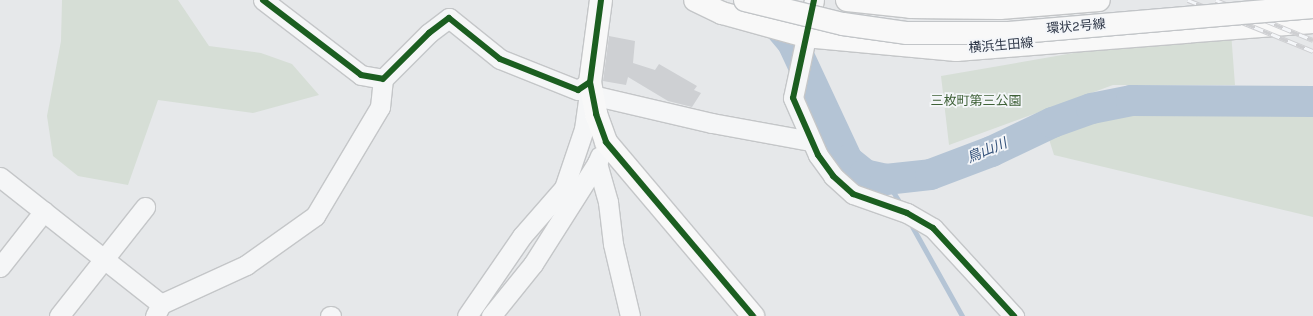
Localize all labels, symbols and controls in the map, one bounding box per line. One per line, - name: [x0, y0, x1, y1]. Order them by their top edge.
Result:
- street label: 環状2号線: [1046, 17, 1106, 37]
- street label: 横浜生田線: [968, 35, 1034, 57]
- park label: 三枚町第三公園: [931, 93, 1021, 109]
- water label: 鳥山川: [964, 135, 1010, 167]

